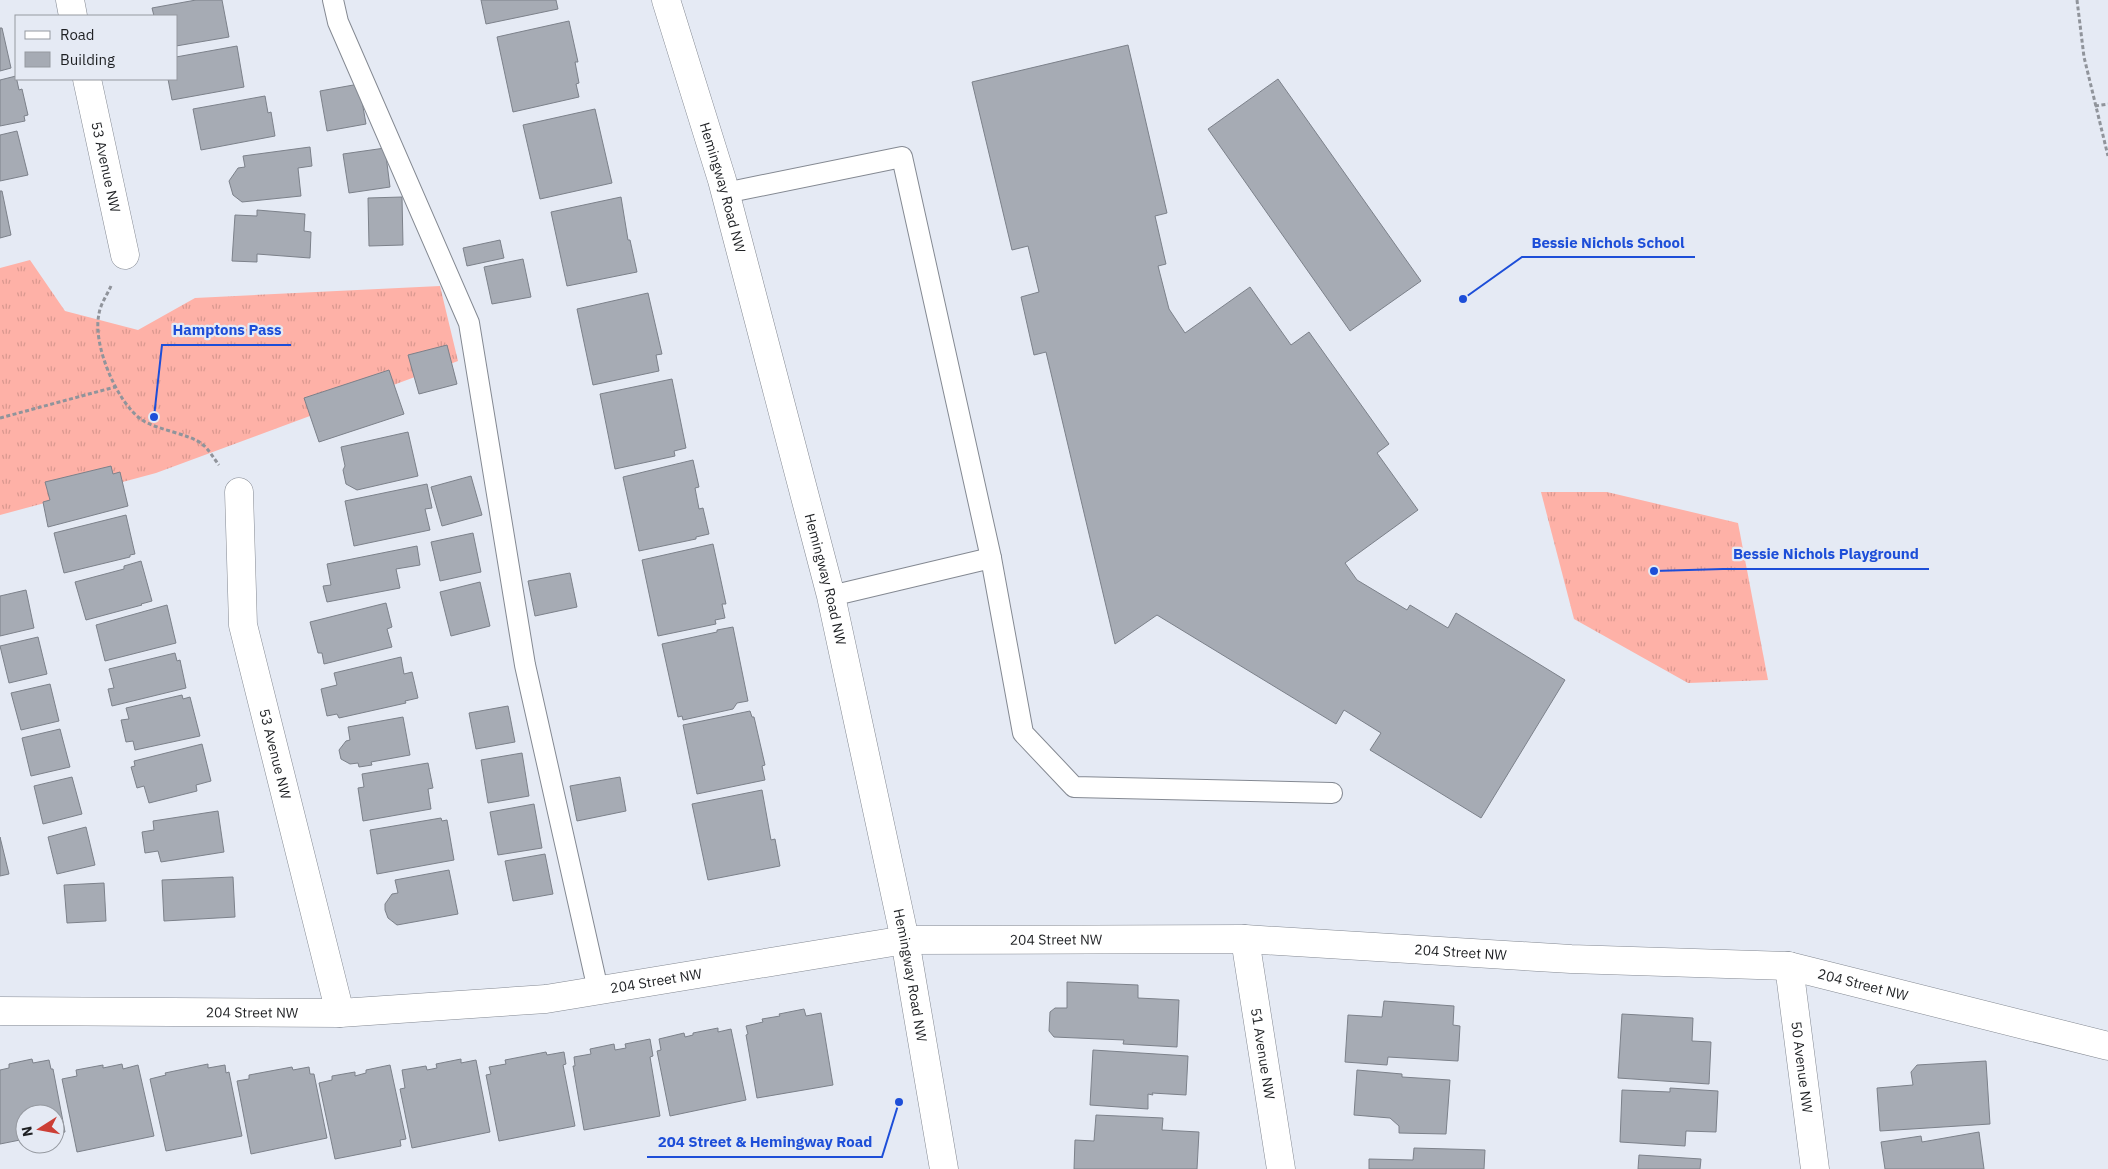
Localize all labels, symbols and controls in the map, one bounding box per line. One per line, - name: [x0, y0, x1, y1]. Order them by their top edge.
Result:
- legend: [15, 15, 178, 80]
- text: Road: [60, 25, 95, 44]
- text: Building: [60, 50, 115, 69]
- street label: 53 Avenue NW: [87, 120, 125, 215]
- street label: Hemingway Road NW: [696, 120, 750, 255]
- callout: Bessie Nichols School: [1522, 227, 1695, 257]
- text: Bessie Nichols School: [1531, 233, 1685, 252]
- callout: Hamptons Pass: [162, 315, 291, 345]
- text: Hamptons Pass: [172, 320, 282, 339]
- street label: Hemingway Road NW: [801, 511, 850, 647]
- callout: Bessie Nichols Playground: [1723, 539, 1929, 569]
- text: Bessie Nichols Playground: [1733, 544, 1919, 563]
- street label: 53 Avenue NW: [255, 707, 295, 802]
- street label: Hemingway Road NW: [889, 907, 931, 1044]
- street label: 204 Street NW: [1010, 930, 1103, 949]
- street label: 204 Street NW: [1414, 940, 1508, 964]
- street label: 204 Street NW: [609, 964, 704, 997]
- street label: 204 Street NW: [1816, 965, 1911, 1005]
- street label: 204 Street NW: [206, 1003, 299, 1022]
- street label: 51 Avenue NW: [1247, 1006, 1279, 1101]
- street label: 50 Avenue NW: [1787, 1020, 1817, 1115]
- north arrow: [15, 1104, 65, 1154]
- text: N: [17, 1125, 37, 1138]
- callout: 204 Street & Hemingway Road: [647, 1127, 882, 1157]
- text: 204 Street & Hemingway Road: [658, 1132, 872, 1151]

